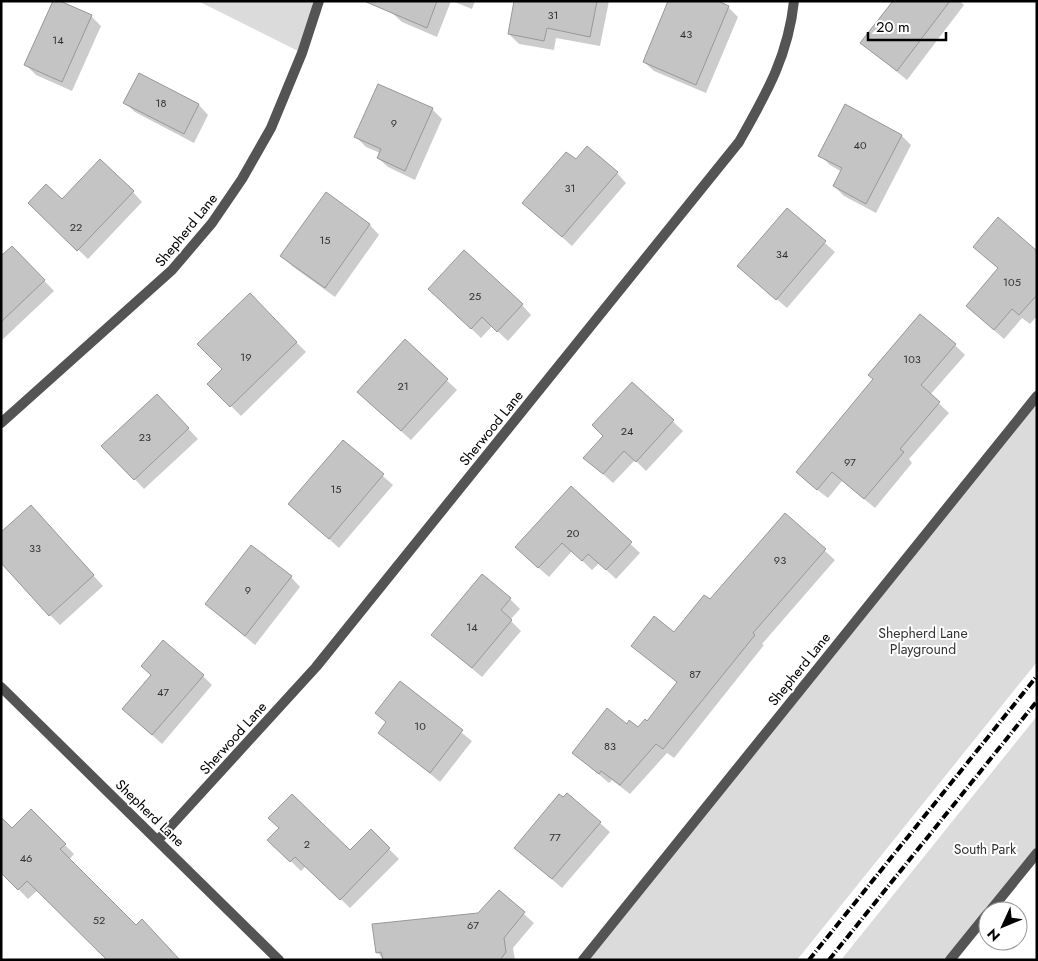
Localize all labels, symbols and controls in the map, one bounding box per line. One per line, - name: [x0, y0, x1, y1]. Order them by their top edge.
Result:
- house number: 31: [548, 7, 558, 23]
- scale bar: [868, 10, 946, 42]
- text: 20 m: [876, 16, 910, 38]
- house number: 43: [680, 26, 692, 42]
- house number: 14: [52, 32, 64, 48]
- house number: 18: [156, 95, 166, 111]
- house number: 9: [391, 115, 397, 131]
- house number: 40: [853, 137, 867, 153]
- house number: 31: [565, 180, 575, 196]
- street label: Shepherd Lane: [150, 189, 222, 271]
- house number: 22: [70, 219, 82, 235]
- house number: 15: [319, 232, 331, 248]
- house number: 34: [776, 246, 789, 262]
- house number: 105: [1003, 274, 1021, 290]
- house number: 25: [469, 288, 481, 304]
- house number: 19: [240, 349, 252, 365]
- house number: 103: [903, 351, 921, 367]
- house number: 21: [397, 378, 409, 394]
- street label: Sherwood Lane: [454, 386, 528, 470]
- house number: 24: [621, 423, 634, 439]
- house number: 23: [139, 429, 151, 445]
- house number: 97: [844, 454, 856, 470]
- house number: 15: [330, 481, 342, 497]
- house number: 20: [567, 525, 580, 541]
- house number: 33: [29, 540, 41, 556]
- house number: 93: [774, 552, 786, 568]
- house number: 9: [245, 582, 251, 598]
- house number: 14: [466, 619, 478, 635]
- park label: Shepherd Lane Playground: [878, 623, 968, 659]
- street label: Shepherd Lane: [763, 628, 835, 710]
- house number: 87: [689, 666, 701, 682]
- house number: 47: [157, 684, 169, 700]
- street label: Sherwood Lane: [195, 697, 271, 779]
- house number: 10: [414, 718, 426, 734]
- house number: 83: [604, 738, 616, 754]
- street label: Shepherd Lane: [111, 775, 189, 851]
- house number: 77: [549, 829, 561, 845]
- house number: 2: [304, 836, 310, 852]
- park label: South Park: [954, 839, 1017, 859]
- house number: 46: [20, 850, 32, 866]
- north arrow: [978, 901, 1028, 951]
- house number: 52: [93, 912, 105, 928]
- house number: 67: [467, 917, 479, 933]
- text: N: [983, 924, 1005, 946]

